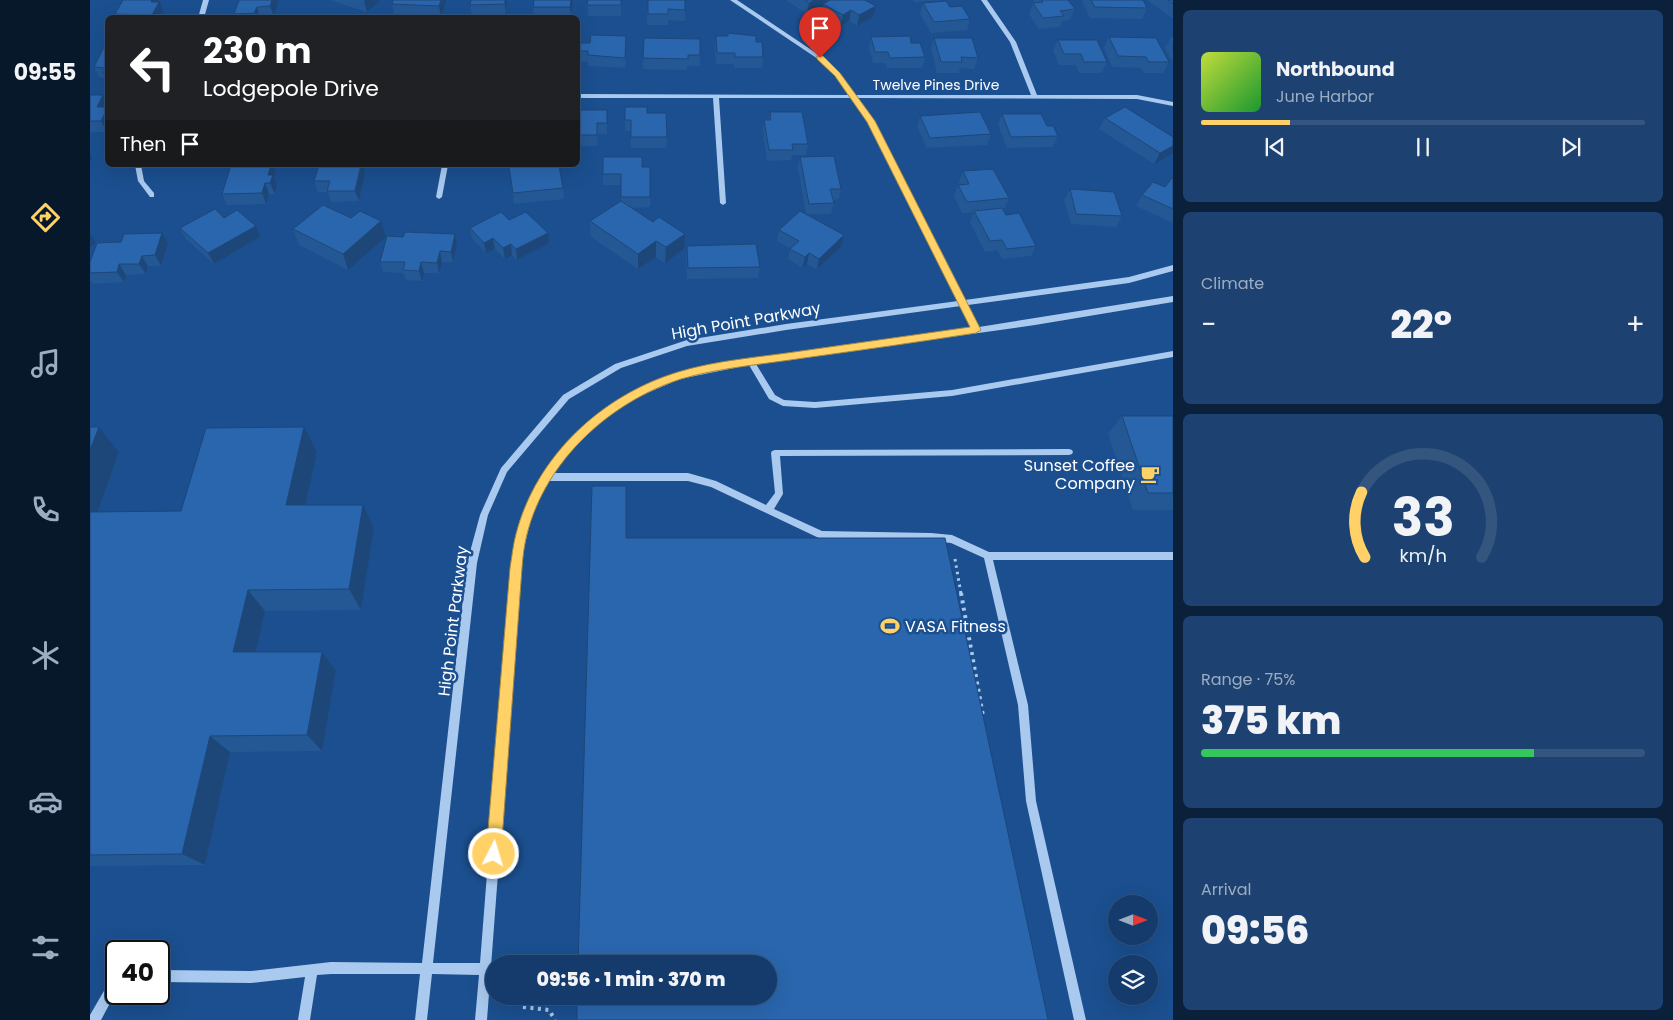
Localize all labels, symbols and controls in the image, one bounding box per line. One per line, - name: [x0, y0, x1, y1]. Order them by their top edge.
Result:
- pin: [799, 7, 841, 58]
- icon: arrive: [806, 14, 834, 42]
- text: 230 m: [203, 26, 311, 75]
- icon: left: [120, 35, 185, 100]
- text: Northbound: [1276, 56, 1395, 83]
- text: 09:55: [14, 57, 76, 88]
- text: Lodgepole Drive: [203, 73, 379, 104]
- street label: Twelve Pines Drive: [873, 75, 1000, 95]
- text: June Harbor: [1276, 85, 1374, 108]
- icon: arrive: [176, 130, 204, 158]
- text: Then: [120, 131, 166, 158]
- icon: previous: [1261, 133, 1289, 161]
- icon: pause: [1409, 133, 1437, 161]
- icon: next: [1557, 133, 1585, 161]
- icon: directions: [28, 200, 63, 235]
- text: Climate: [1201, 272, 1264, 295]
- street label: High Point Parkway: [669, 297, 823, 345]
- text: 22°: [1390, 298, 1452, 351]
- text: −: [1201, 305, 1216, 344]
- text: +: [1626, 305, 1645, 344]
- icon: music: [28, 346, 63, 381]
- place label: Sunset Coffee Company: [1024, 454, 1135, 495]
- cafe icon: Sunset Coffee Company: [1139, 463, 1161, 485]
- text: 33: [1392, 481, 1454, 554]
- icon: phone: [28, 492, 63, 527]
- text: km/h: [1399, 543, 1447, 568]
- street label: High Point Parkway: [432, 544, 474, 698]
- sports icon: VASA Fitness: [879, 615, 901, 637]
- place label: VASA Fitness: [905, 615, 1006, 638]
- icon: climate: [28, 638, 63, 673]
- text: Range · 75%: [1201, 668, 1295, 691]
- text: 375 km: [1201, 694, 1341, 747]
- icon: car: [28, 784, 63, 819]
- position arrow: [467, 827, 519, 879]
- text: Arrival: [1201, 878, 1251, 901]
- north arrow: [1108, 895, 1158, 945]
- map controls: [1108, 895, 1158, 1005]
- text: 09:56: [1201, 904, 1310, 957]
- icon: filters: [28, 930, 63, 965]
- speed limit sign: 40: [105, 940, 170, 1005]
- button: layers: [1108, 955, 1158, 1005]
- text: 09:56 · 1 min · 370 m: [536, 966, 726, 993]

